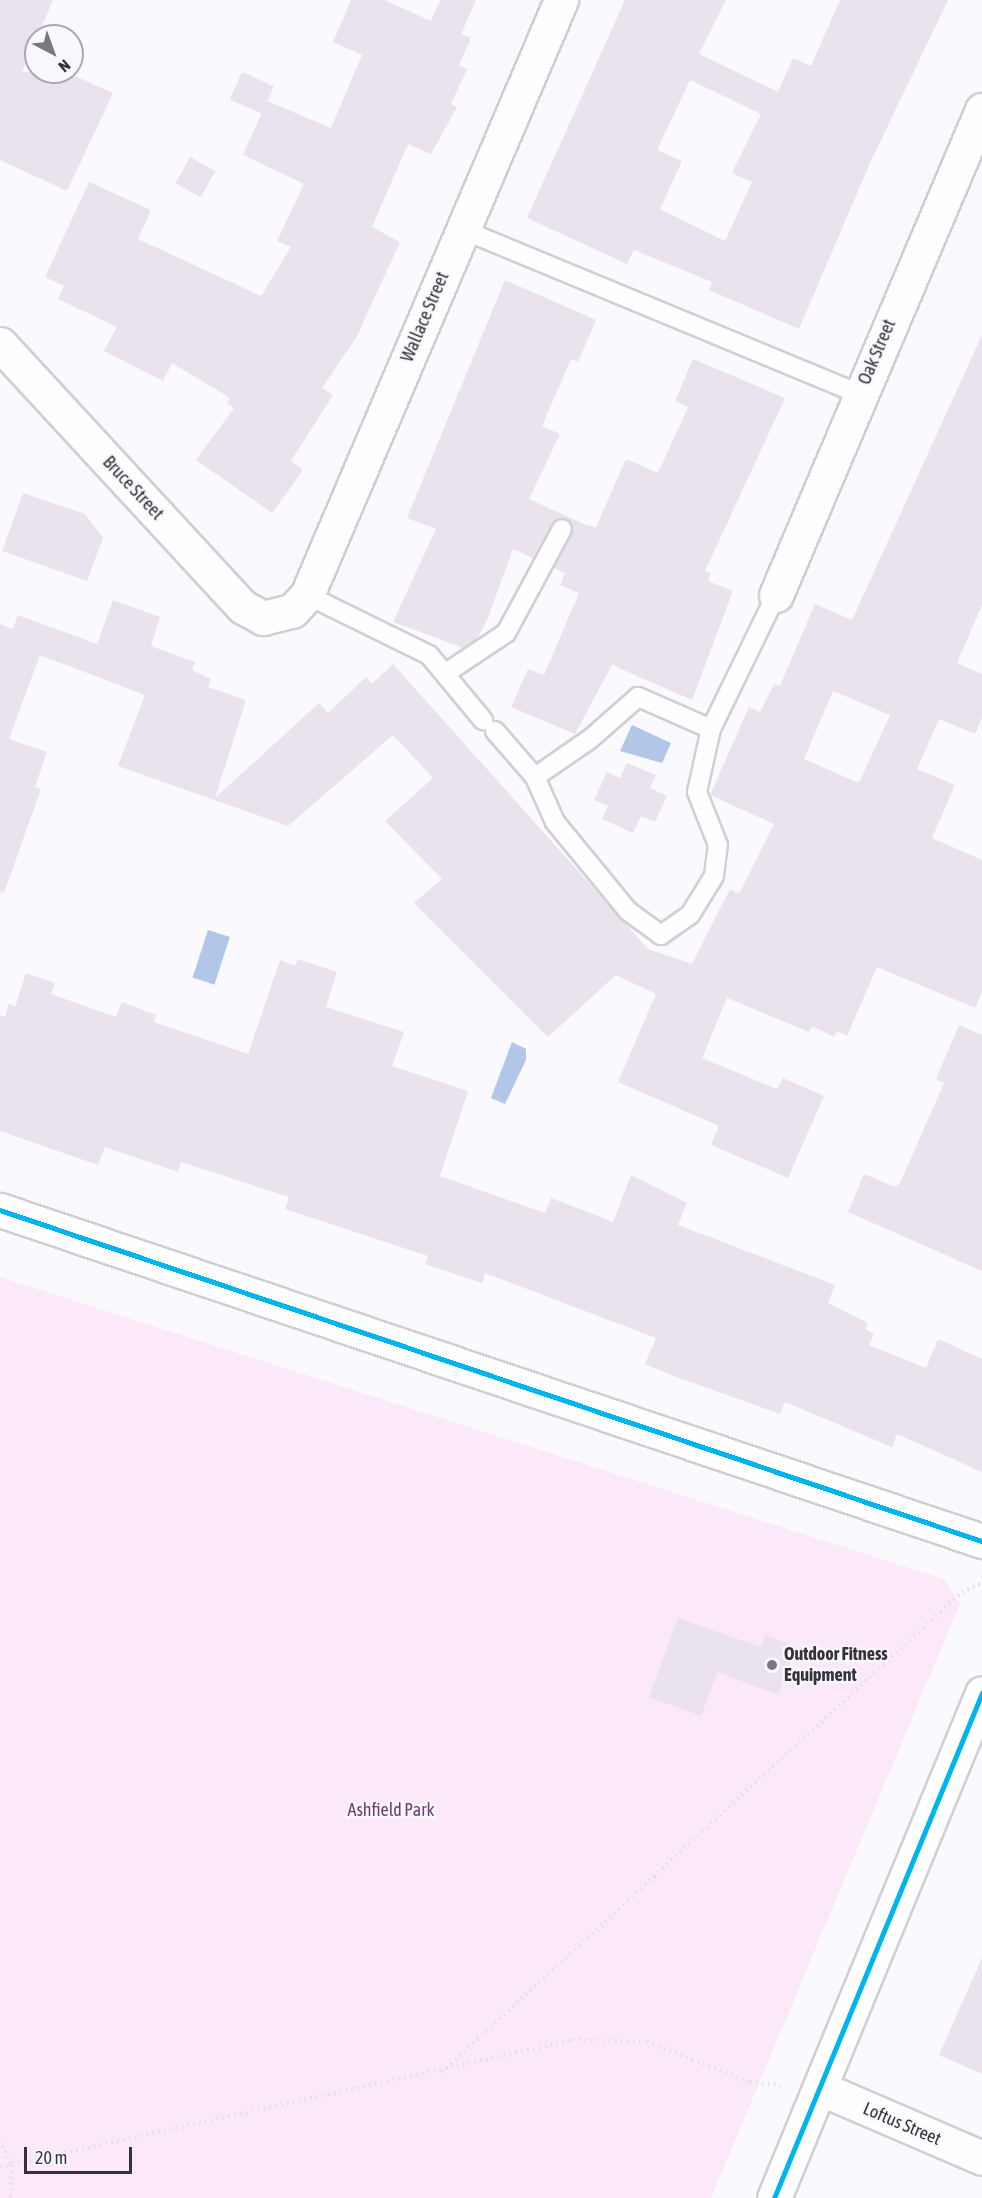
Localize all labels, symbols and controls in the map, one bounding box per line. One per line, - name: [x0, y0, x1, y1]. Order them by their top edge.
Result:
- north arrow: [24, 24, 84, 84]
- text: N: [55, 56, 74, 76]
- street label: Wallace Street: [396, 269, 454, 365]
- street label: Oak Street: [854, 316, 900, 388]
- street label: Bruce Street: [98, 452, 168, 524]
- place label: Outdoor Fitness Equipment: [784, 1644, 888, 1686]
- marker: Outdoor Fitness Equipment: [765, 1658, 779, 1672]
- park label: Ashfield Park: [348, 1799, 434, 1821]
- street label: Loftus Street: [860, 2098, 944, 2150]
- scale bar: [27, 2135, 135, 2173]
- text: 20 m: [35, 2147, 67, 2168]

